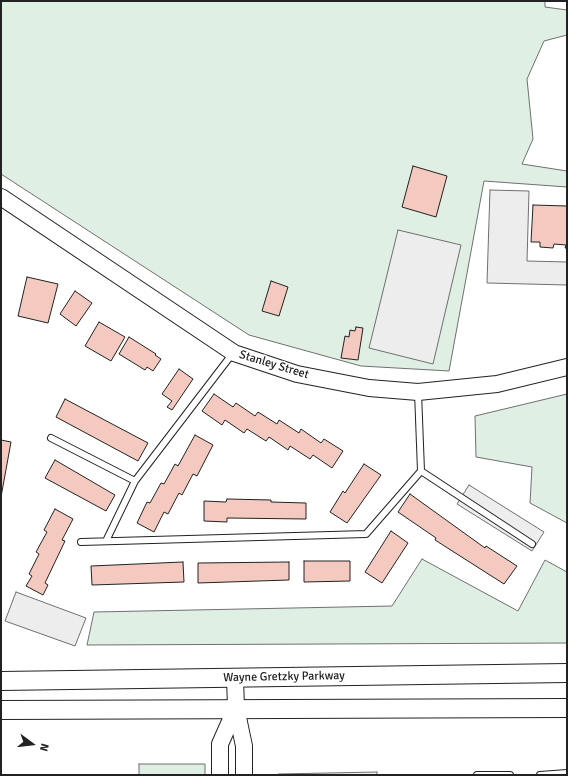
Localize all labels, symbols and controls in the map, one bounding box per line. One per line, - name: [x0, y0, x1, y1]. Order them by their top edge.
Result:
- street label: Stanley Street: [237, 348, 311, 382]
- street label: Wayne Gretzky Parkway: [223, 669, 345, 685]
- north arrow: [12, 724, 52, 764]
- text: N: [37, 742, 51, 753]

